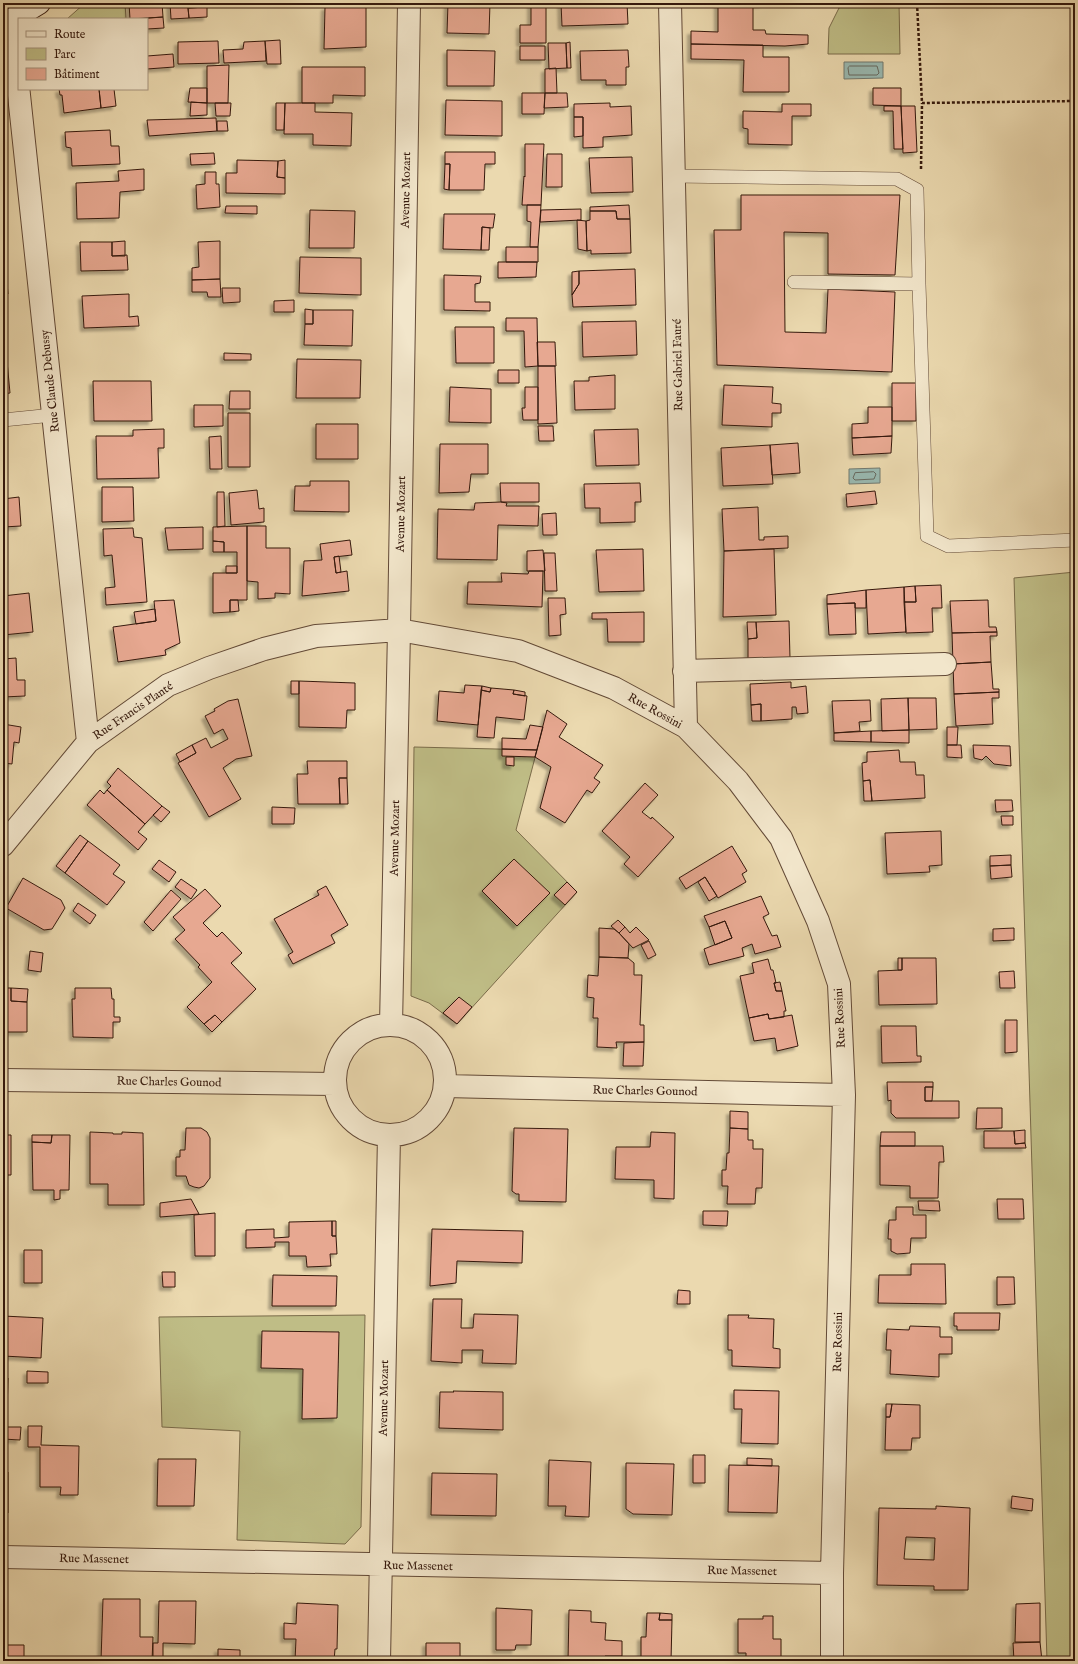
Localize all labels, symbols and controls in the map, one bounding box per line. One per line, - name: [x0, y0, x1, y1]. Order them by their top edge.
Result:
- legend: [18, 18, 148, 90]
- text: Route: [54, 27, 86, 42]
- text: Parc: [54, 47, 76, 62]
- text: Bâtiment: [54, 67, 100, 82]
- street label: Avenue Mozart: [398, 152, 414, 229]
- street label: Rue Gabriel Fauré: [670, 318, 686, 411]
- street label: Rue Claude Debussy: [37, 329, 63, 433]
- street label: Avenue Mozart: [393, 476, 409, 553]
- street label: Rue Francis Planté: [90, 678, 176, 743]
- street label: Rue Rossini: [625, 690, 685, 732]
- street label: Avenue Mozart: [387, 800, 403, 877]
- street label: Rue Rossini: [831, 988, 849, 1048]
- street label: Rue Charles Gounod: [116, 1074, 222, 1090]
- street label: Rue Charles Gounod: [592, 1083, 698, 1099]
- street label: Rue Rossini: [830, 1312, 846, 1372]
- street label: Avenue Mozart: [376, 1360, 392, 1437]
- street label: Rue Massenet: [59, 1551, 129, 1567]
- street label: Rue Massenet: [383, 1558, 453, 1574]
- street label: Rue Massenet: [707, 1563, 777, 1579]

